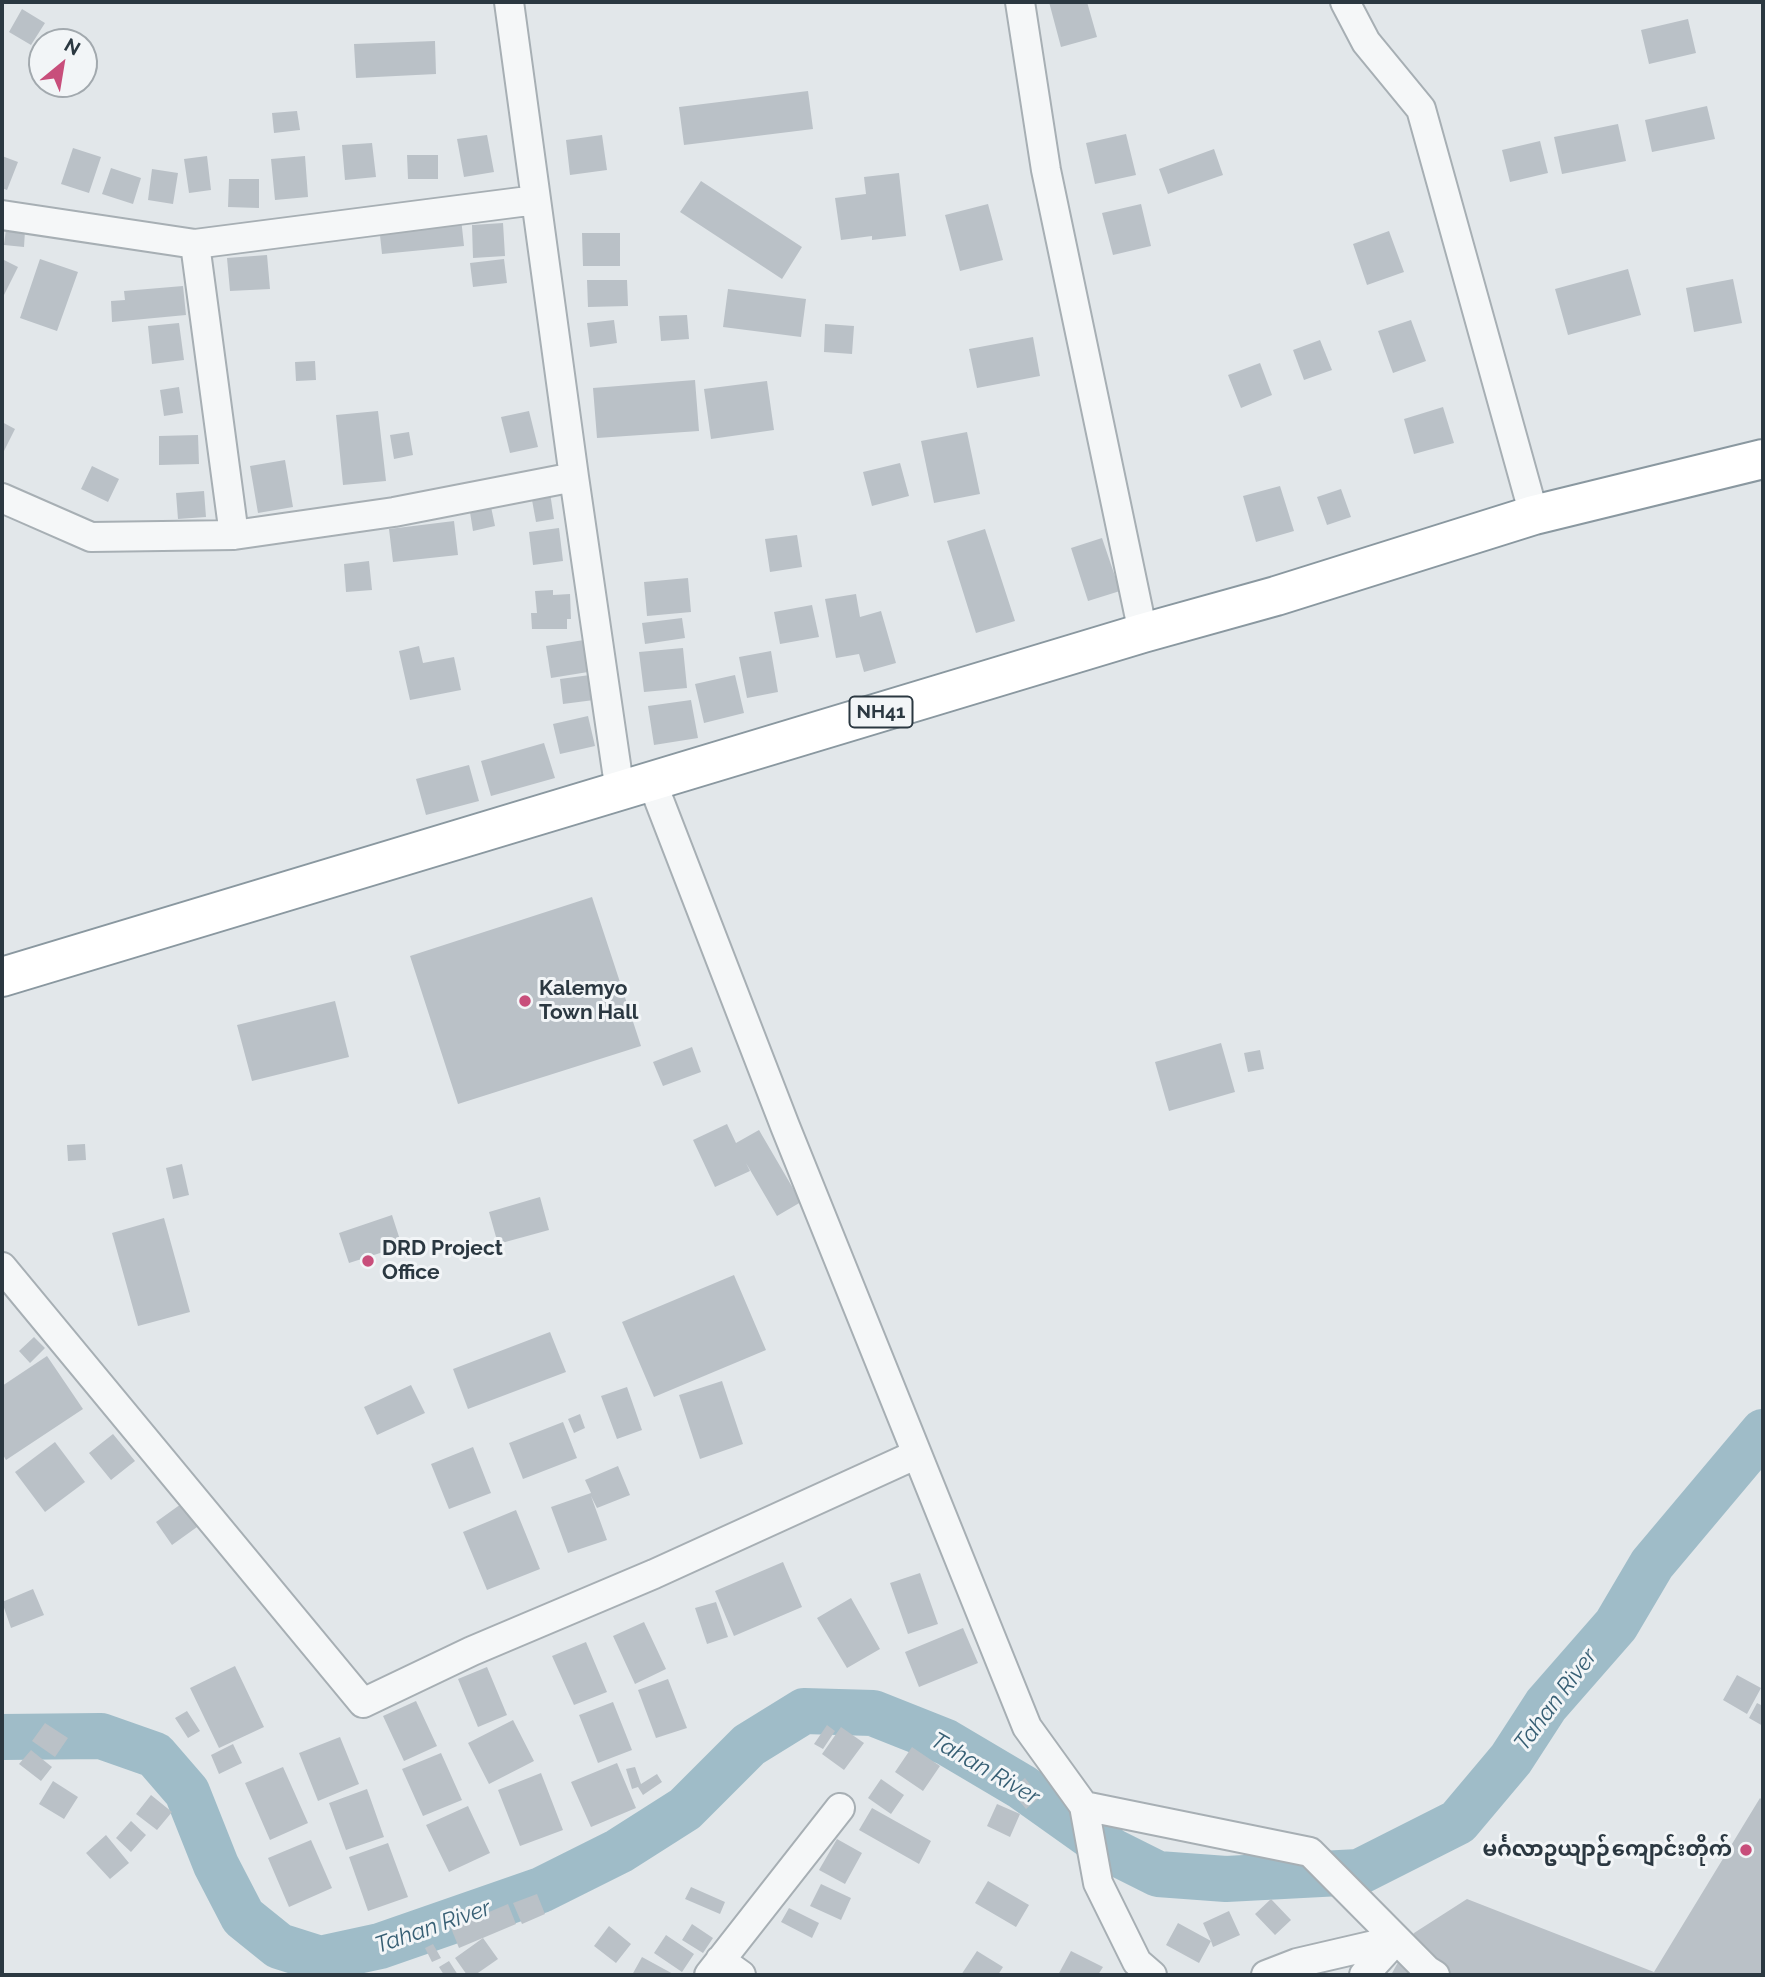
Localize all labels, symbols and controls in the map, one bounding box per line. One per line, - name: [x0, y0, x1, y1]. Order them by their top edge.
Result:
- north arrow: [28, 28, 98, 98]
- text: N: [61, 33, 84, 60]
- road number: NH41: [850, 696, 912, 727]
- place label: Kalemyo Town Hall: [539, 976, 638, 1026]
- marker: Kalemyo Town Hall: [517, 993, 533, 1009]
- place label: DRD Project Office: [382, 1236, 503, 1286]
- marker: DRD Project Office: [360, 1253, 376, 1269]
- water label: Tahan River: [1509, 1644, 1603, 1756]
- water label: Tahan River: [926, 1727, 1044, 1811]
- place label: မင်္ဂလာဥယျာဉ်ကျောင်းတိုက်: [1483, 1837, 1732, 1863]
- marker: မင်္ဂလာဥယျာဉ်ကျောင်းတိုက်: [1738, 1842, 1754, 1858]
- water label: Tahan River: [372, 1894, 494, 1960]

